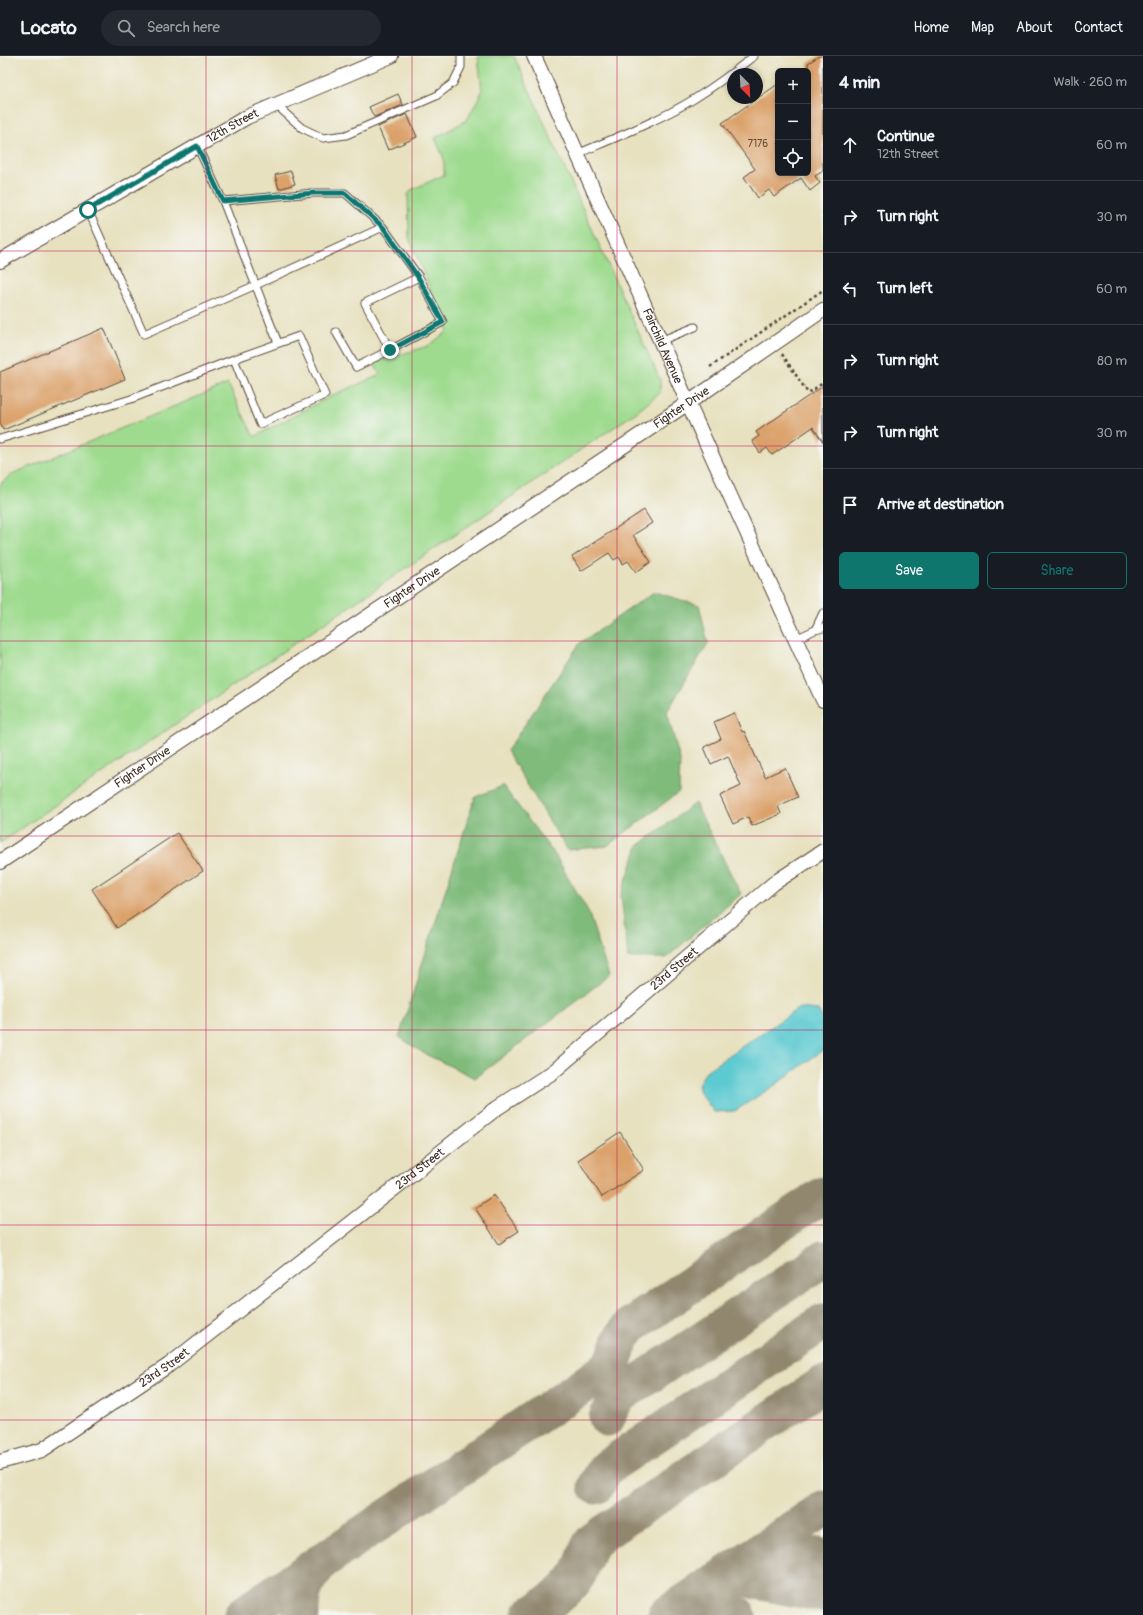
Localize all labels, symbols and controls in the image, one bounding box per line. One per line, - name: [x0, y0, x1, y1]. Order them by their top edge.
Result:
- search box: [101, 10, 381, 46]
- text: Locato: [20, 16, 77, 40]
- icon: search: [115, 17, 137, 39]
- text: Search here: [147, 18, 220, 37]
- text: Home: [914, 19, 949, 36]
- text: Map: [971, 19, 994, 36]
- text: About: [1016, 19, 1052, 36]
- text: Contact: [1074, 19, 1123, 36]
- north arrow: [727, 68, 763, 104]
- map controls: [775, 68, 811, 176]
- button: +: [775, 68, 811, 104]
- text: 4 min: [839, 72, 880, 93]
- text: Walk · 260 m: [1053, 74, 1127, 90]
- button: −: [775, 104, 811, 140]
- street label: 12th Street: [204, 105, 261, 146]
- text: Continue: [877, 127, 935, 146]
- icon: ahead: [839, 134, 861, 156]
- text: 60 m: [1096, 137, 1127, 153]
- house number: 7176: [748, 138, 768, 150]
- button: locate: [775, 140, 811, 176]
- text: 12th Street: [877, 146, 939, 162]
- route start: [79, 201, 97, 219]
- icon: right: [839, 206, 861, 228]
- text: Turn right: [877, 207, 938, 226]
- text: 30 m: [1097, 209, 1127, 225]
- icon: left: [839, 278, 861, 300]
- text: Turn left: [877, 279, 933, 298]
- text: 60 m: [1096, 281, 1127, 297]
- street label: Fairchild Avenue: [639, 306, 686, 386]
- route end: [381, 341, 399, 359]
- icon: right: [839, 350, 861, 372]
- text: Turn right: [877, 351, 938, 370]
- text: 80 m: [1097, 353, 1127, 369]
- street label: Fighter Drive: [650, 383, 712, 432]
- icon: right: [839, 422, 861, 444]
- text: Turn right: [877, 423, 938, 442]
- text: 30 m: [1097, 425, 1127, 441]
- icon: arrive: [839, 494, 861, 516]
- text: Arrive at destination: [877, 495, 1004, 514]
- button: Save: [839, 552, 979, 589]
- button: Share: [987, 552, 1127, 589]
- street label: Fighter Drive: [381, 563, 443, 611]
- street label: Fighter Drive: [111, 743, 173, 791]
- street label: 23rd Street: [647, 944, 701, 993]
- street label: 23rd Street: [392, 1145, 447, 1192]
- street label: 23rd Street: [136, 1344, 192, 1390]

